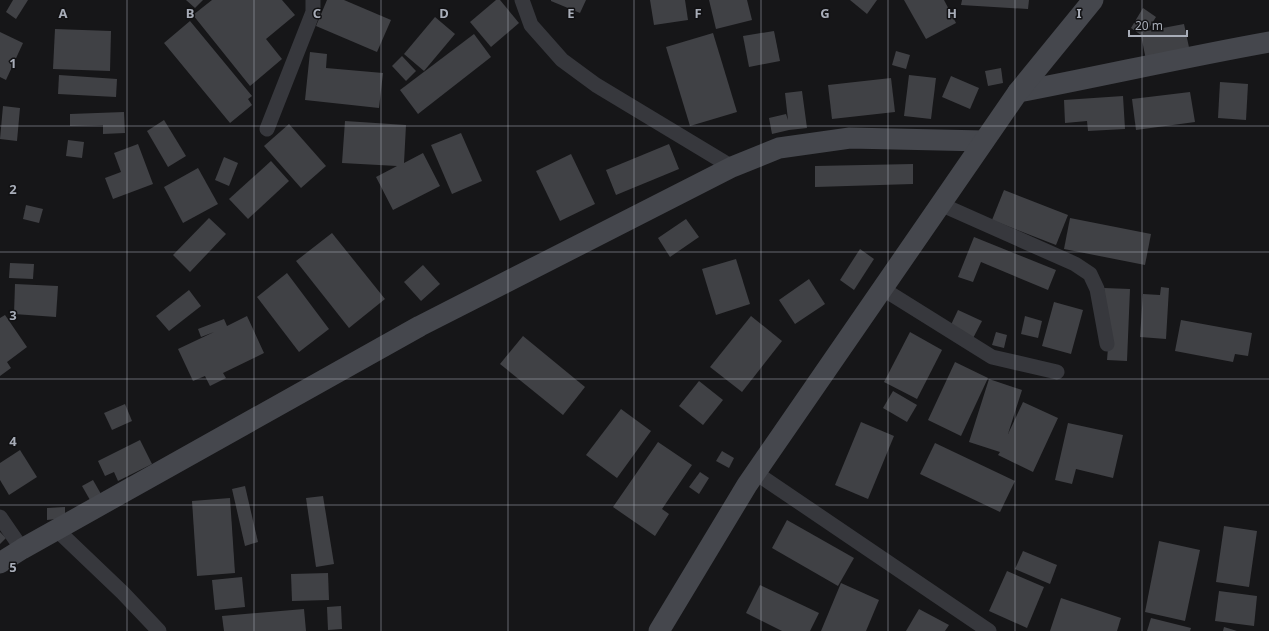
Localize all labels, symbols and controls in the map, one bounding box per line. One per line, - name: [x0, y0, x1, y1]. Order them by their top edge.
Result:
- text: A: [59, 4, 68, 22]
- text: B: [186, 4, 194, 22]
- text: C: [313, 4, 321, 22]
- text: D: [439, 4, 449, 22]
- text: E: [567, 4, 575, 22]
- text: F: [694, 4, 702, 22]
- text: G: [820, 4, 830, 22]
- text: H: [947, 4, 957, 22]
- text: I: [1076, 4, 1082, 22]
- scale bar: [1129, 12, 1187, 38]
- text: 20 m: [1135, 17, 1163, 34]
- text: 1: [9, 54, 17, 72]
- text: 2: [9, 180, 17, 198]
- text: 3: [9, 306, 17, 324]
- text: 4: [9, 432, 17, 450]
- text: 5: [9, 558, 17, 576]

